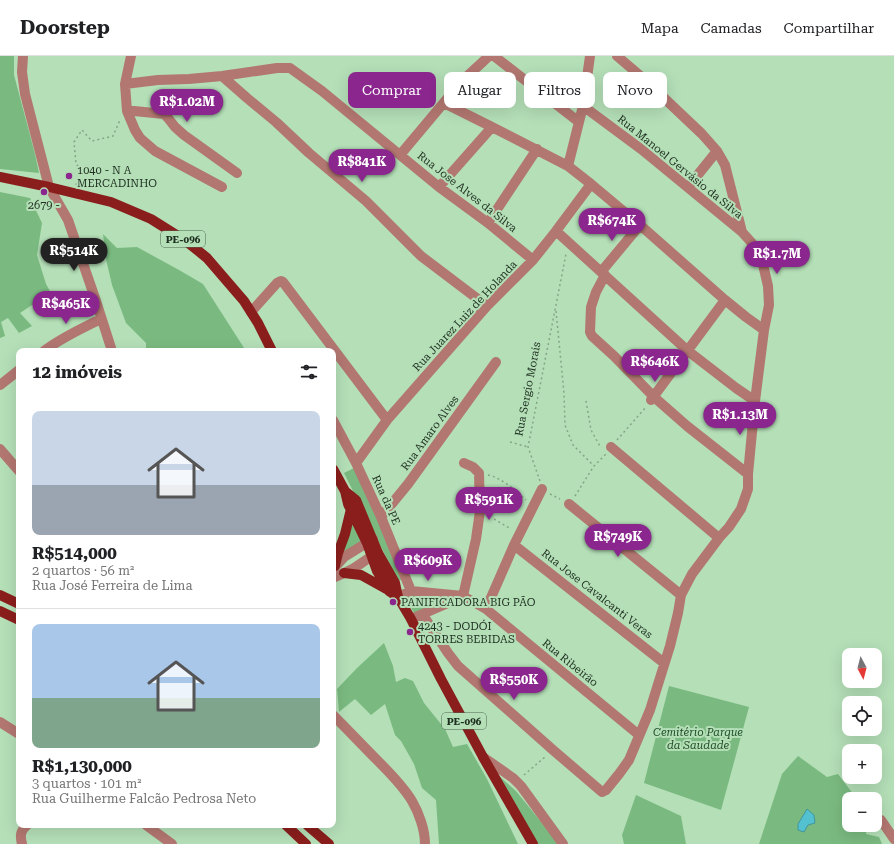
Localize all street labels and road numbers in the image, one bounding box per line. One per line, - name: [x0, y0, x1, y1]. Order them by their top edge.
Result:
- street label: Rua Manoel Gervásio da Silva: [615, 113, 745, 221]
- street label: Rua Jose Alves da Silva: [415, 149, 519, 235]
- road number: PE-096: [161, 231, 205, 247]
- street label: Rua Juarez Luiz de Holanda: [410, 258, 520, 374]
- street label: Rua Sergio Morais: [512, 341, 544, 437]
- street label: Rua Amaro Alves: [398, 393, 462, 473]
- street label: Rua da PE: [369, 473, 403, 527]
- street label: Rua Jose Cavalcanti Veras: [539, 547, 655, 641]
- street label: Rua Ribeirão: [540, 637, 601, 690]
- road number: PE-096: [442, 713, 486, 729]

